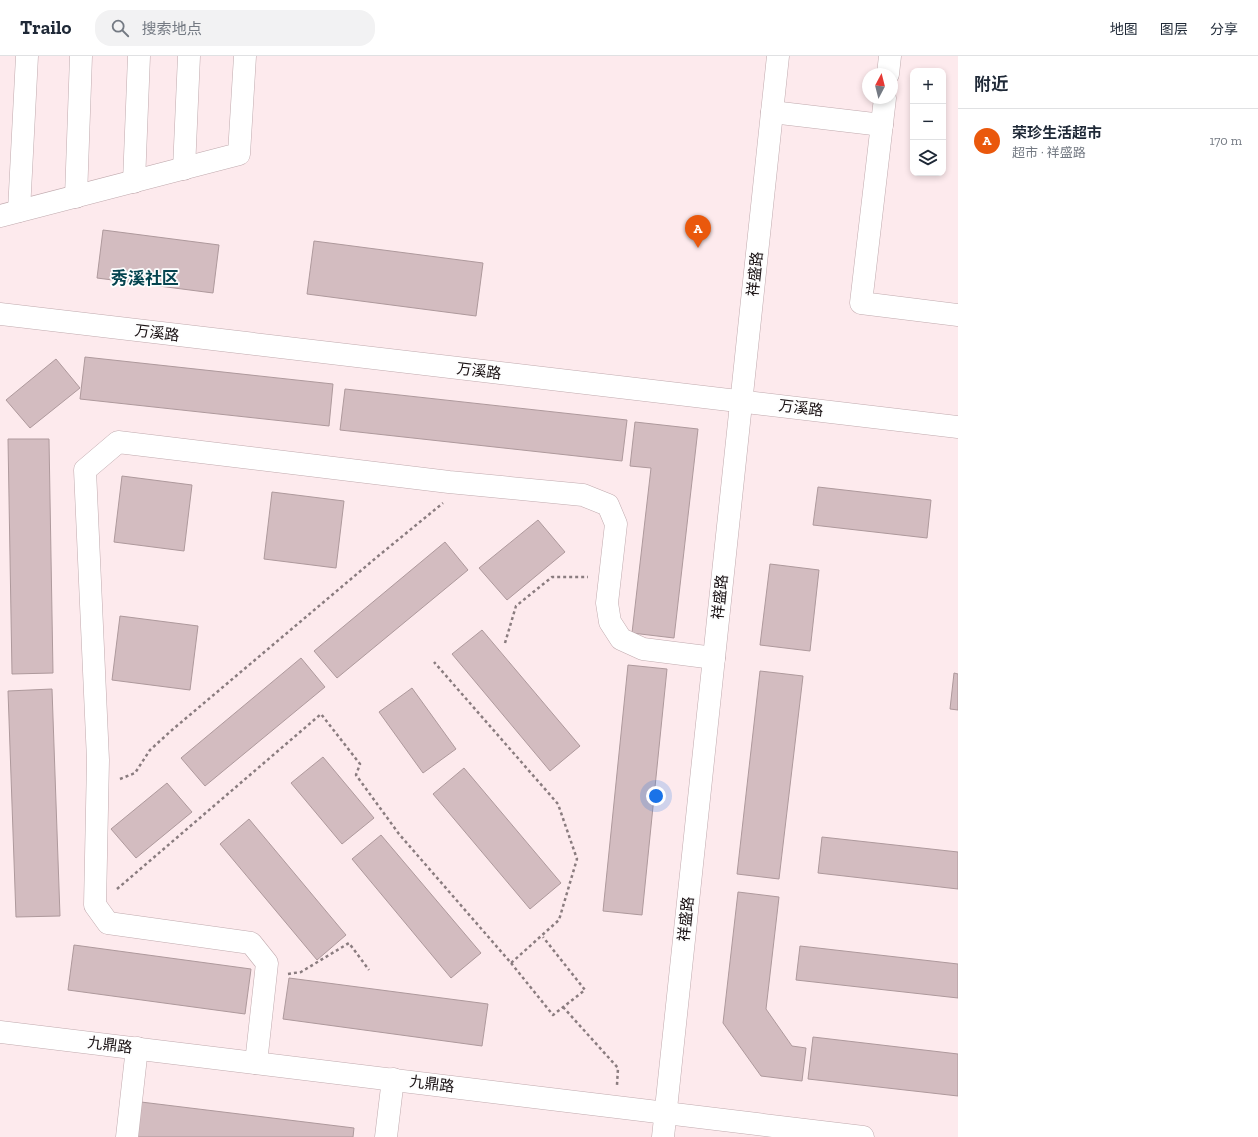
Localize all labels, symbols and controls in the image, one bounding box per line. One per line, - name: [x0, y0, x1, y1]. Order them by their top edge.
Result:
- search box: [95, 10, 375, 46]
- text: Trailo: [20, 16, 71, 39]
- icon: search: [109, 17, 131, 39]
- text: 搜索地点: [141, 20, 201, 38]
- text: 地图: [1110, 21, 1138, 38]
- text: 图层: [1160, 21, 1188, 38]
- text: 分享: [1210, 21, 1238, 38]
- north arrow: [862, 68, 898, 104]
- map controls: [910, 68, 946, 176]
- button: +: [910, 68, 946, 104]
- text: 附近: [974, 74, 1008, 94]
- button: −: [910, 104, 946, 140]
- text: 荣珍生活超市: [1012, 124, 1102, 142]
- text: A: [983, 133, 991, 148]
- text: 170 m: [1209, 133, 1242, 148]
- button: layers: [910, 140, 946, 176]
- text: 超市 · 祥盛路: [1012, 145, 1086, 160]
- pin: A: [685, 215, 711, 248]
- street label: 祥盛路: [744, 251, 766, 297]
- district label: 秀溪社区: [111, 268, 179, 288]
- street label: 万溪路: [134, 321, 180, 345]
- street label: 万溪路: [456, 359, 502, 383]
- street label: 万溪路: [778, 396, 824, 420]
- street label: 祥盛路: [709, 574, 731, 620]
- your location: [646, 786, 666, 806]
- street label: 祥盛路: [675, 896, 697, 942]
- street label: 九鼎路: [87, 1033, 133, 1057]
- street label: 九鼎路: [409, 1072, 455, 1096]

